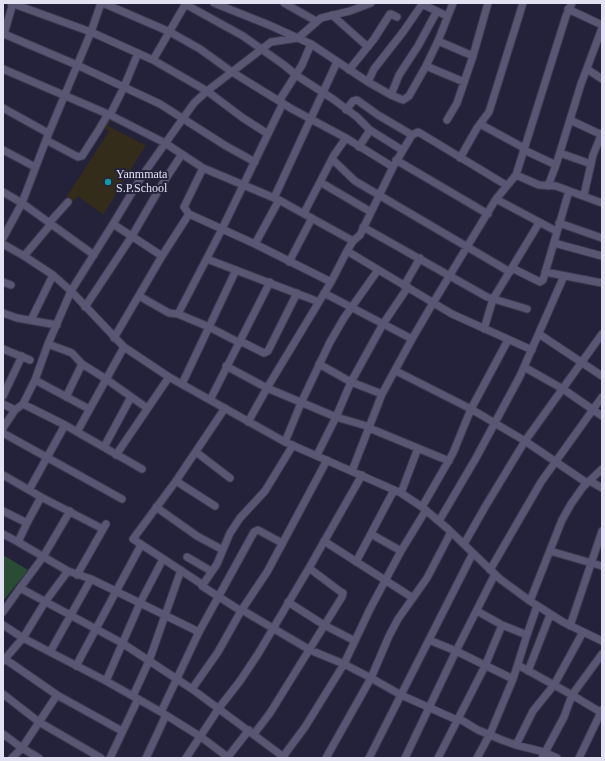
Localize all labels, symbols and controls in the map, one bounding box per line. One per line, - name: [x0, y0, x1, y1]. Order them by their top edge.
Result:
- place label: Yanmmata S.P.School: [116, 168, 167, 196]
- marker: Yanmmata S.P.School: [103, 177, 113, 187]

